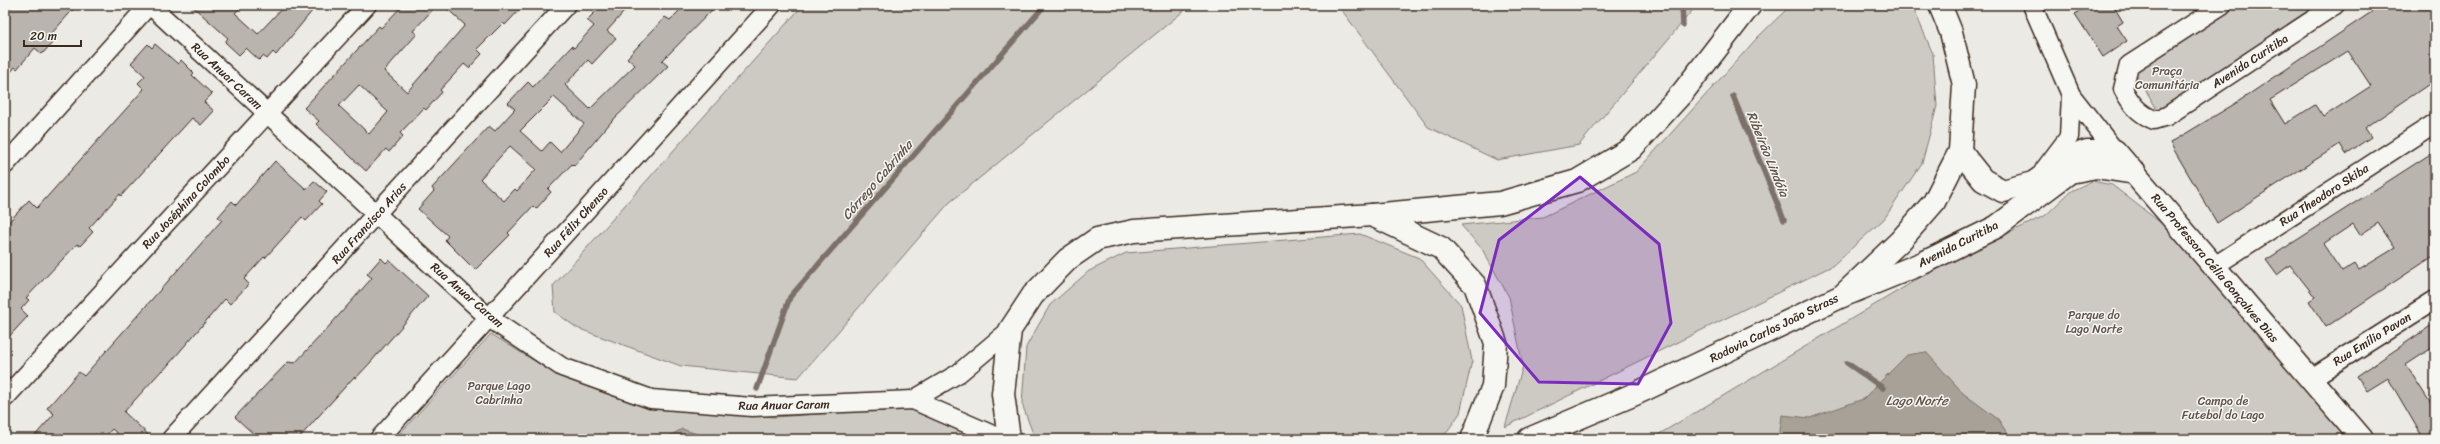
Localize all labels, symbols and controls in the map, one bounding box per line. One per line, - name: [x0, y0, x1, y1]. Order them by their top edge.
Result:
- scale bar: [24, 22, 81, 48]
- text: 20 m: [30, 25, 57, 47]
- street label: Avenida Curitiba: [2206, 28, 2293, 95]
- street label: Rua Anuar Caram: [186, 37, 268, 115]
- park label: Praça Comunitária: [2135, 60, 2200, 96]
- water label: Ribeirão Lindóia: [1740, 108, 1796, 202]
- water label: Córrego Cabrinha: [836, 134, 919, 225]
- street label: Rua Joséphina Colombo: [136, 150, 236, 254]
- street label: Rua Theodoro Skiba: [2275, 157, 2374, 232]
- street label: Rua Francisco Arias: [326, 176, 412, 269]
- street label: Rua Félix Chenso: [538, 181, 614, 263]
- street label: Rua Professora Célia Gonçalves Dias: [2146, 188, 2285, 348]
- street label: Avenida Curitiba: [1913, 214, 2002, 274]
- street label: Rua Anuar Caram: [425, 257, 509, 333]
- street label: Rodovia Carlos João Strass: [1706, 287, 1843, 369]
- park label: Parque do Lago Norte: [2065, 304, 2123, 340]
- street label: Rua Emílio Pavan: [2328, 306, 2416, 372]
- park label: Parque Lago Cabrinha: [467, 375, 531, 411]
- water label: Lago Norte: [1886, 389, 1949, 412]
- park label: Campo de Futebol do Lago: [2182, 390, 2264, 426]
- street label: Rua Anuar Caram: [738, 393, 830, 417]

